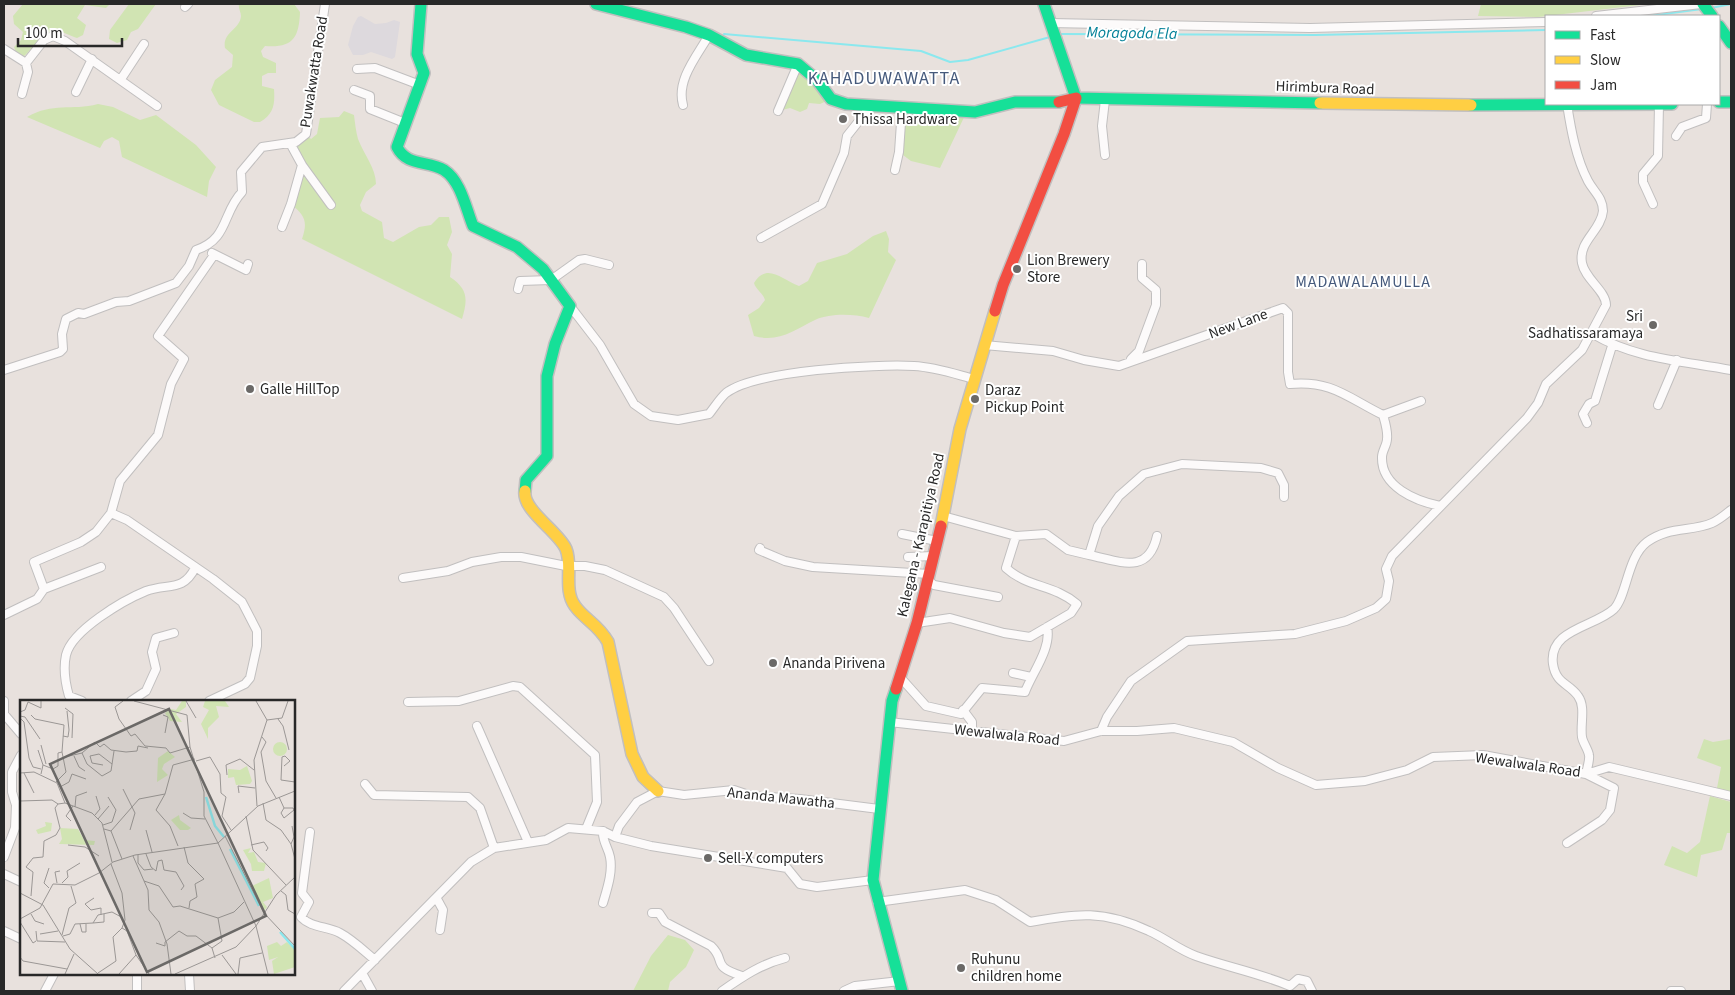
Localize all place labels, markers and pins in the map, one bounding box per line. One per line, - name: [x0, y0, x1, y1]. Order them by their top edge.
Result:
- place label: Thissa Hardware: [853, 109, 957, 130]
- marker: Thissa Hardware: [837, 113, 849, 125]
- place label: Lion Brewery Store: [1027, 250, 1109, 288]
- marker: Lion Brewery Store: [1011, 263, 1023, 275]
- place label: Sri Sadhatissaramaya: [1528, 306, 1643, 344]
- marker: Sri Sadhatissaramaya: [1647, 319, 1659, 331]
- place label: Galle HillTop: [260, 379, 340, 400]
- place label: Daraz Pickup Point: [985, 380, 1064, 418]
- marker: Galle HillTop: [244, 383, 256, 395]
- marker: Daraz Pickup Point: [969, 393, 981, 405]
- place label: Ananda Pirivena: [783, 653, 885, 674]
- marker: Ananda Pirivena: [767, 657, 779, 669]
- place label: Sell-X computers: [718, 848, 823, 869]
- marker: Sell-X computers: [702, 852, 714, 864]
- place label: Ruhunu children home: [971, 949, 1062, 987]
- marker: Ruhunu children home: [955, 962, 967, 974]

